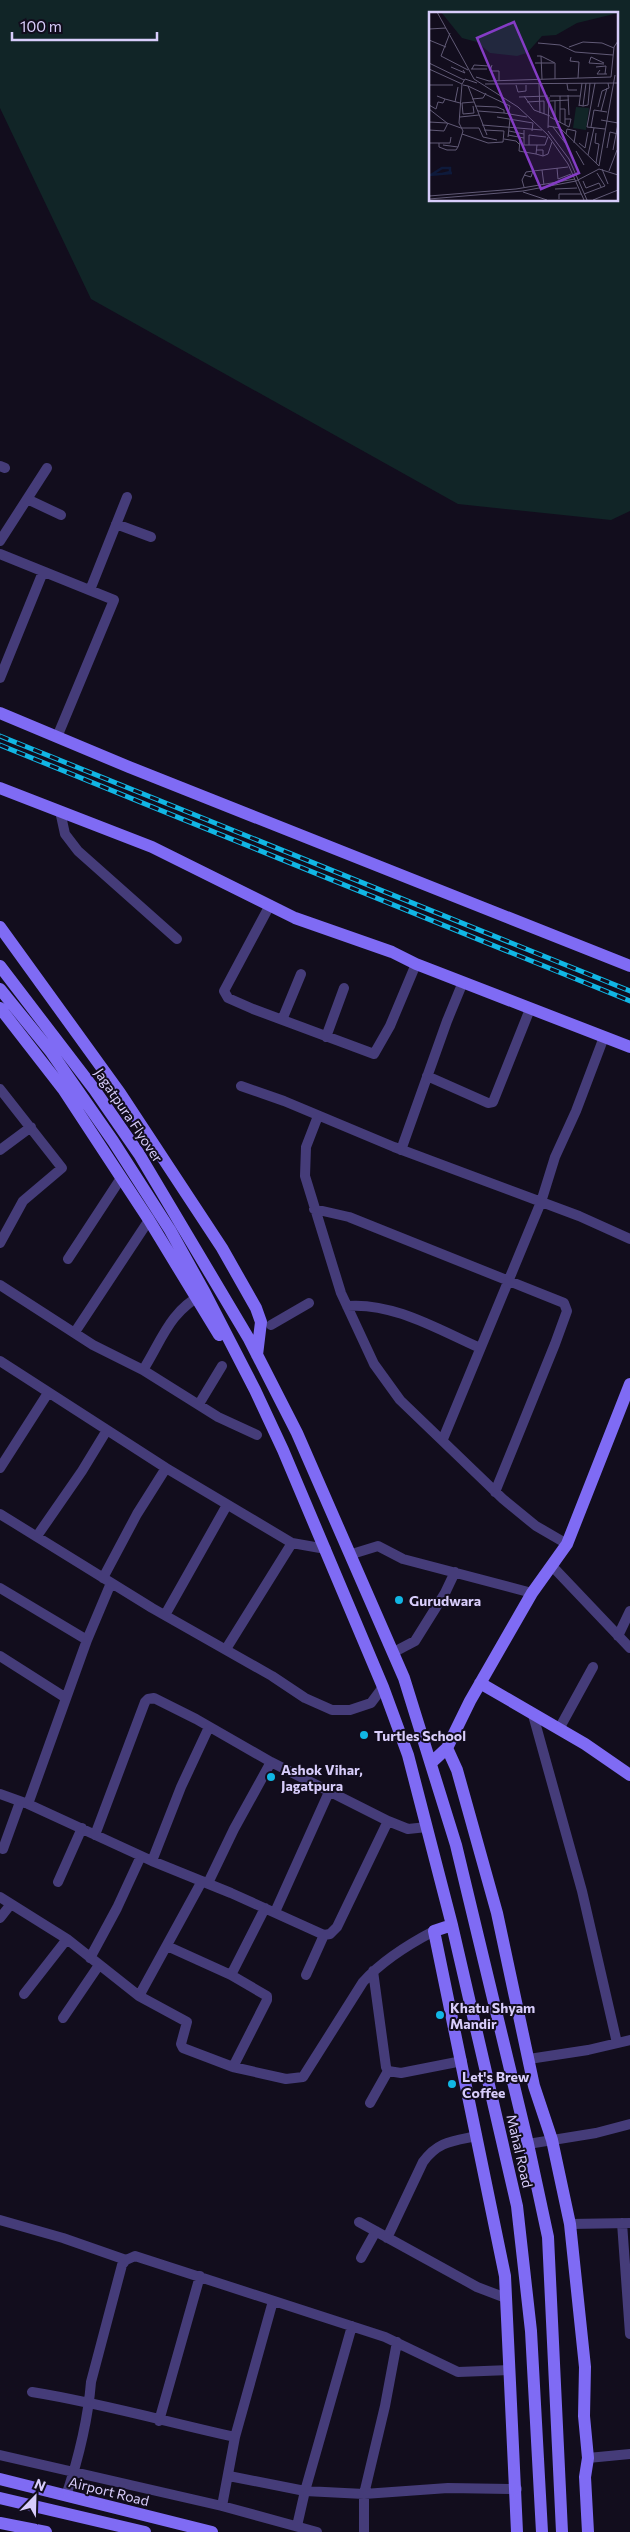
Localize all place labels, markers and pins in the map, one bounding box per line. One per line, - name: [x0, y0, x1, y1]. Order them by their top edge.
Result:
- place label: Gurudwara: [409, 1592, 481, 1609]
- marker: Gurudwara: [393, 1594, 405, 1606]
- place label: Turtles School: [374, 1727, 466, 1744]
- marker: Turtles School: [358, 1729, 370, 1741]
- place label: Ashok Vihar, Jagatpura: [281, 1761, 363, 1794]
- marker: Ashok Vihar, Jagatpura: [265, 1771, 277, 1783]
- place label: Khatu Shyam Mandir: [450, 1999, 535, 2032]
- marker: Khatu Shyam Mandir: [434, 2009, 446, 2021]
- place label: Let's Brew Coffee: [462, 2068, 530, 2101]
- marker: Let's Brew Coffee: [446, 2078, 458, 2090]

